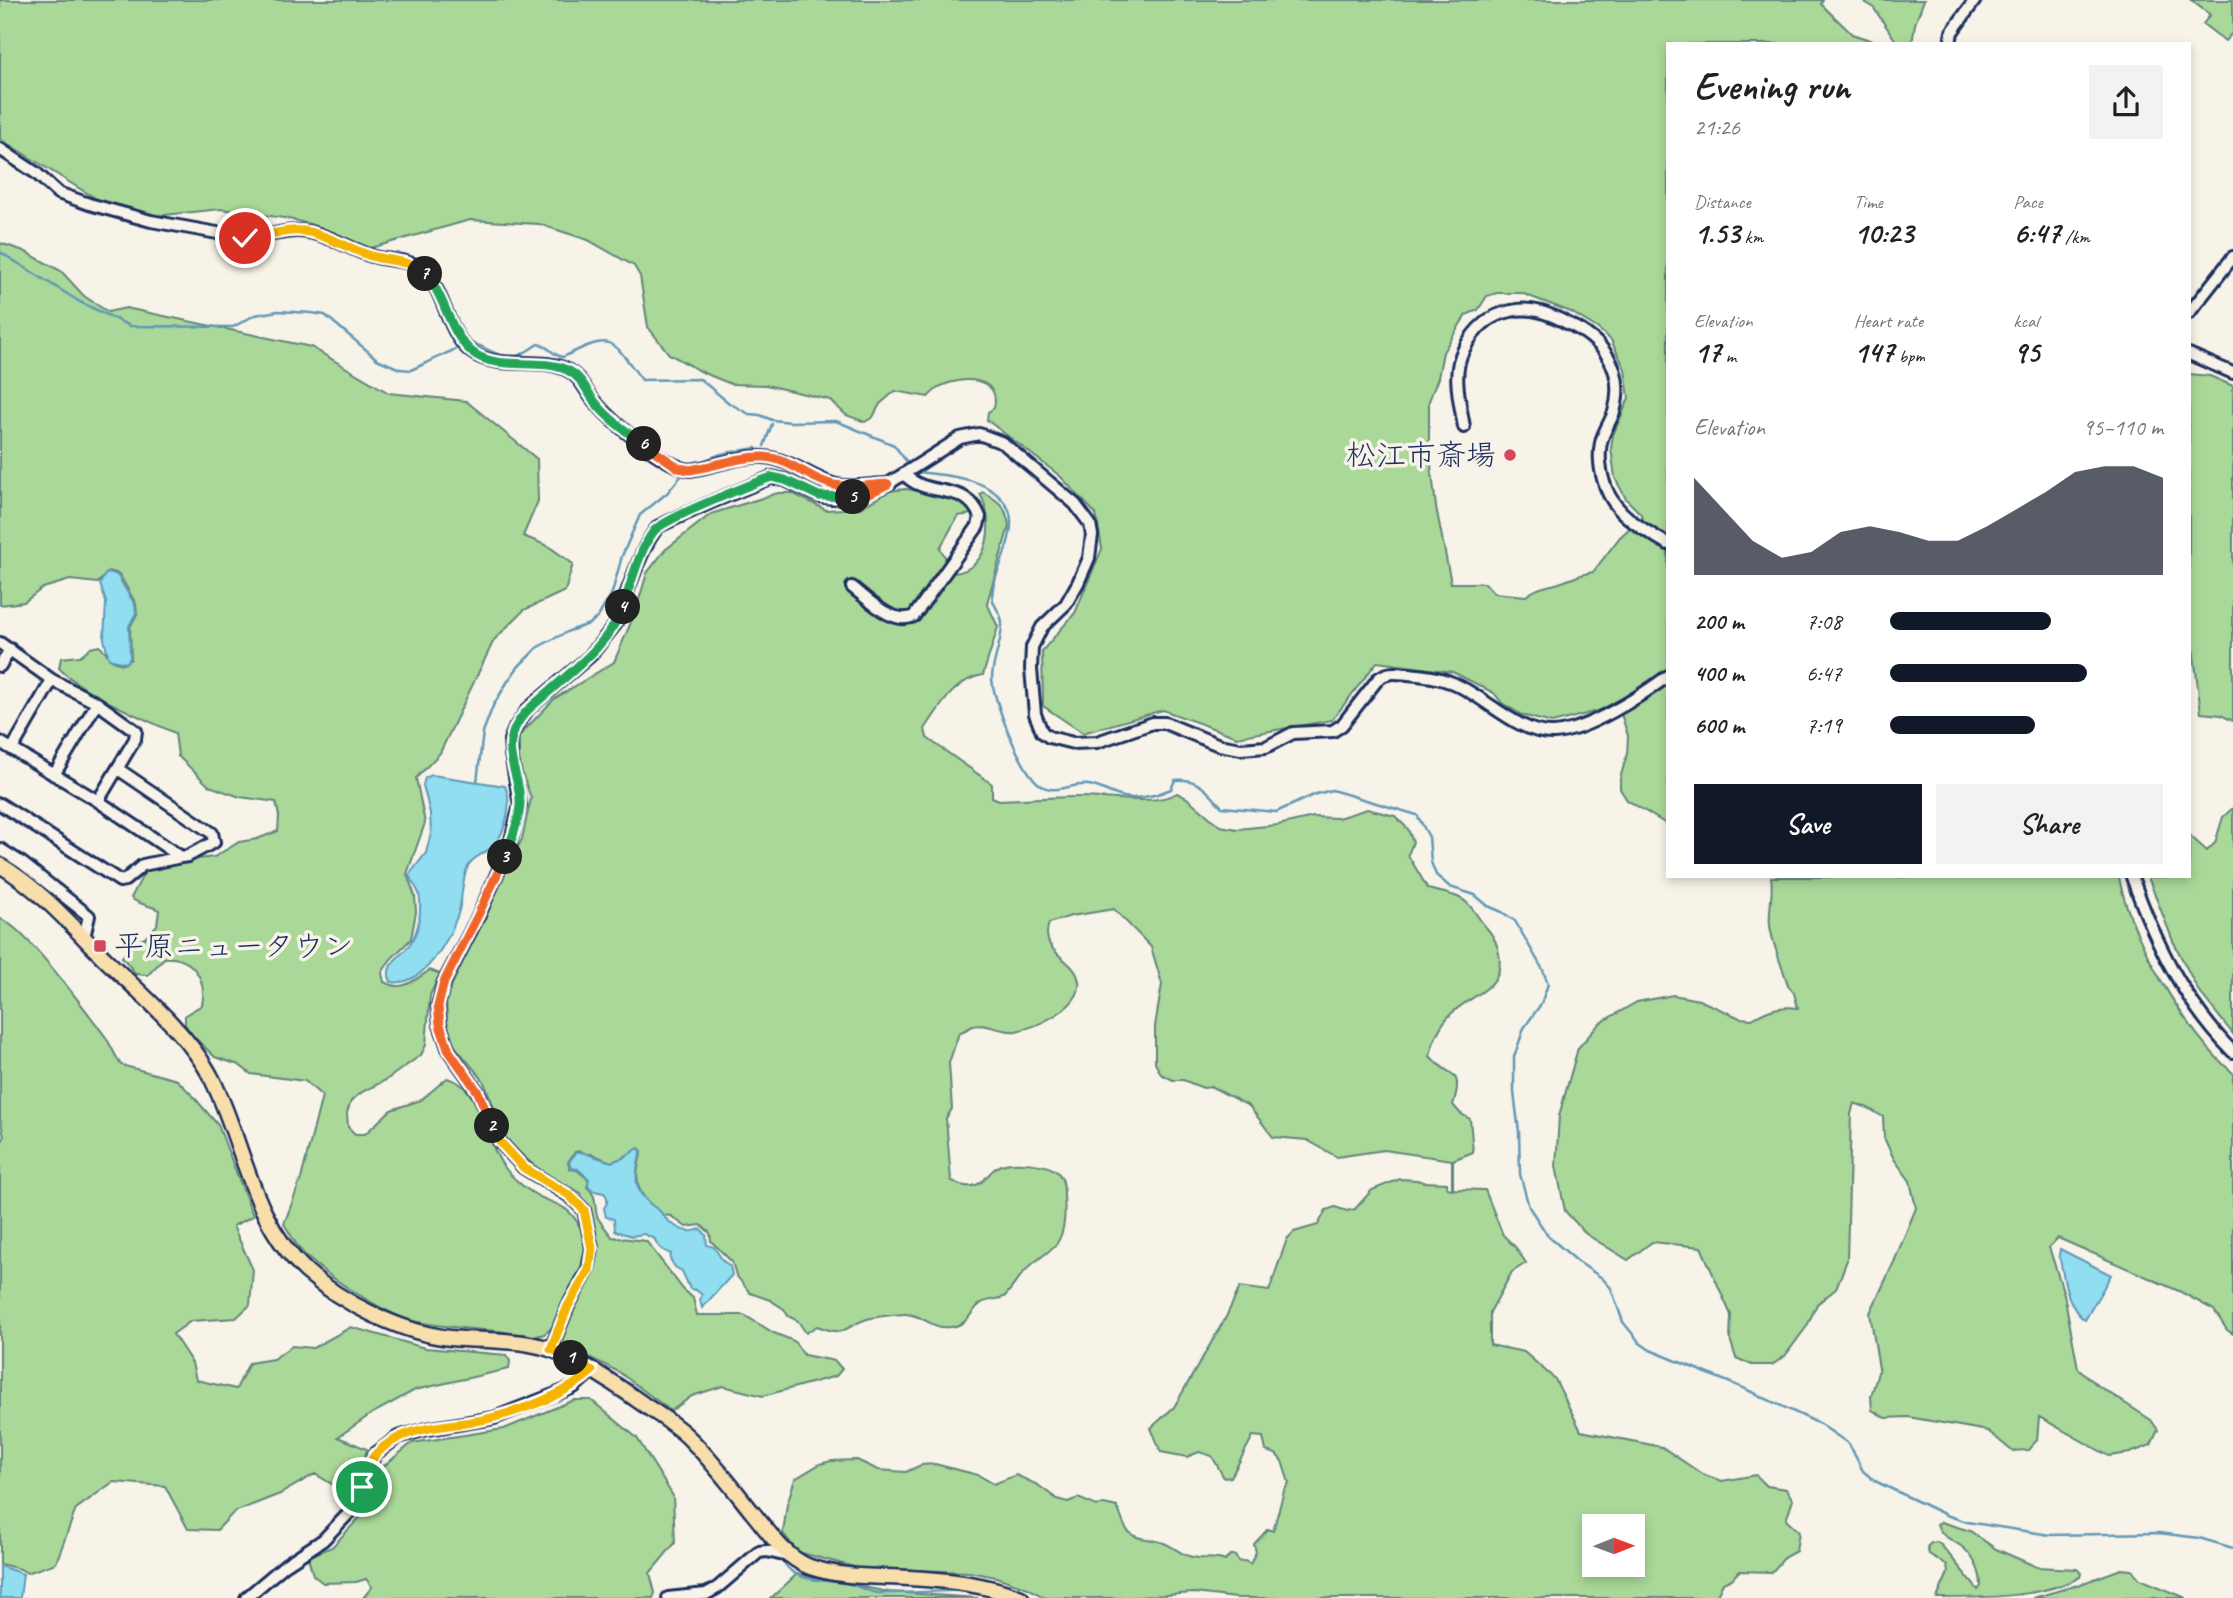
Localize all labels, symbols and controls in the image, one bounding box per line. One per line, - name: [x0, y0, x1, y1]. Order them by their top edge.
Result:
- text: Evening run: [1694, 63, 1850, 110]
- button: share: [2089, 65, 2163, 139]
- text: 21:26: [1694, 113, 1740, 142]
- text: Distance: [1694, 190, 1751, 214]
- text: Time: [1854, 190, 1883, 214]
- text: Pace: [2013, 190, 2043, 214]
- pin: [215, 208, 275, 268]
- text: 1.53: [1694, 214, 1740, 252]
- text: 10:23: [1854, 214, 1914, 252]
- text: 6:47: [2013, 214, 2060, 252]
- icon: check: [226, 219, 264, 257]
- text: km: [1740, 225, 1763, 249]
- text: /km: [2060, 225, 2090, 249]
- pin: 7: [408, 256, 442, 292]
- text: 7: [420, 261, 429, 285]
- text: Elevation: [1694, 309, 1752, 333]
- text: Heart rate: [1854, 309, 1923, 333]
- text: kcal: [2013, 309, 2038, 333]
- text: 17: [1694, 333, 1721, 371]
- text: 147: [1854, 333, 1894, 371]
- text: 95: [2013, 333, 2040, 371]
- text: m: [1721, 344, 1736, 368]
- text: bpm: [1894, 344, 1925, 368]
- text: Elevation: [1694, 413, 1765, 442]
- text: 95–110 m: [2083, 413, 2163, 442]
- pin: 6: [626, 426, 662, 462]
- text: 6: [639, 431, 648, 455]
- place label: 松江市斎場: [1346, 436, 1496, 474]
- marker: 松江市斎場: [1502, 447, 1518, 463]
- pin: 5: [836, 480, 870, 514]
- text: 5: [848, 484, 857, 508]
- pin: 4: [606, 590, 640, 624]
- text: 4: [618, 594, 627, 618]
- text: 200 m: [1694, 607, 1744, 636]
- text: 7:08: [1806, 607, 1842, 636]
- text: 400 m: [1694, 659, 1744, 688]
- text: 6:47: [1806, 659, 1842, 688]
- text: 600 m: [1694, 711, 1744, 740]
- text: 7:19: [1806, 711, 1842, 740]
- button: Save: [1694, 784, 1922, 864]
- button: Share: [1936, 784, 2163, 864]
- pin: 3: [488, 840, 522, 874]
- text: 3: [500, 844, 509, 868]
- place label: 平原ニュータウン: [114, 927, 353, 965]
- marker: 平原ニュータウン: [92, 938, 108, 954]
- pin: 2: [475, 1108, 510, 1144]
- text: 2: [487, 1113, 496, 1137]
- pin: 1: [554, 1340, 588, 1376]
- text: 1: [566, 1345, 575, 1369]
- pin: [332, 1457, 392, 1517]
- icon: arrive: [343, 1468, 381, 1506]
- north arrow: [1582, 1514, 1645, 1577]
- map controls: [1582, 1514, 1645, 1577]

